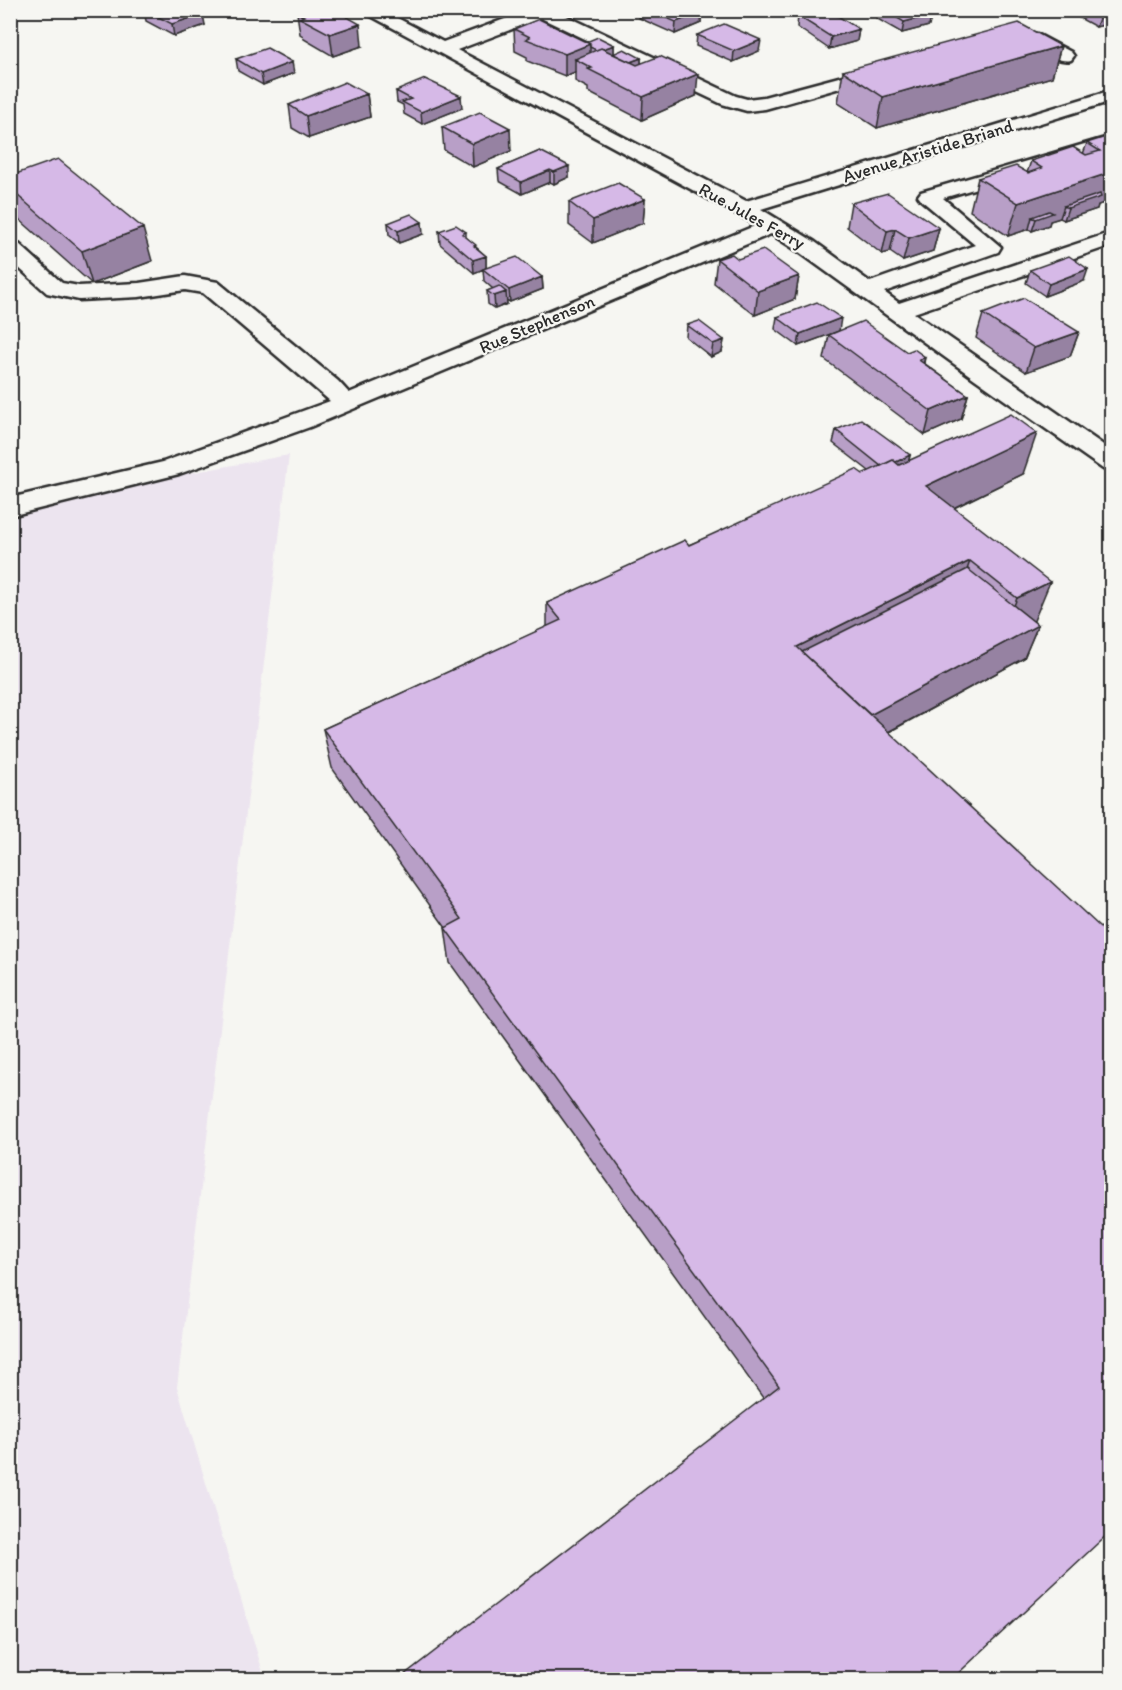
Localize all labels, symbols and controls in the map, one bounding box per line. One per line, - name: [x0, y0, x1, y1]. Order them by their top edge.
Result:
- street label: Avenue Aristide Briand: [840, 115, 1016, 187]
- street label: Rue Jules Ferry: [695, 178, 809, 254]
- street label: Rue Stephenson: [476, 290, 598, 358]

